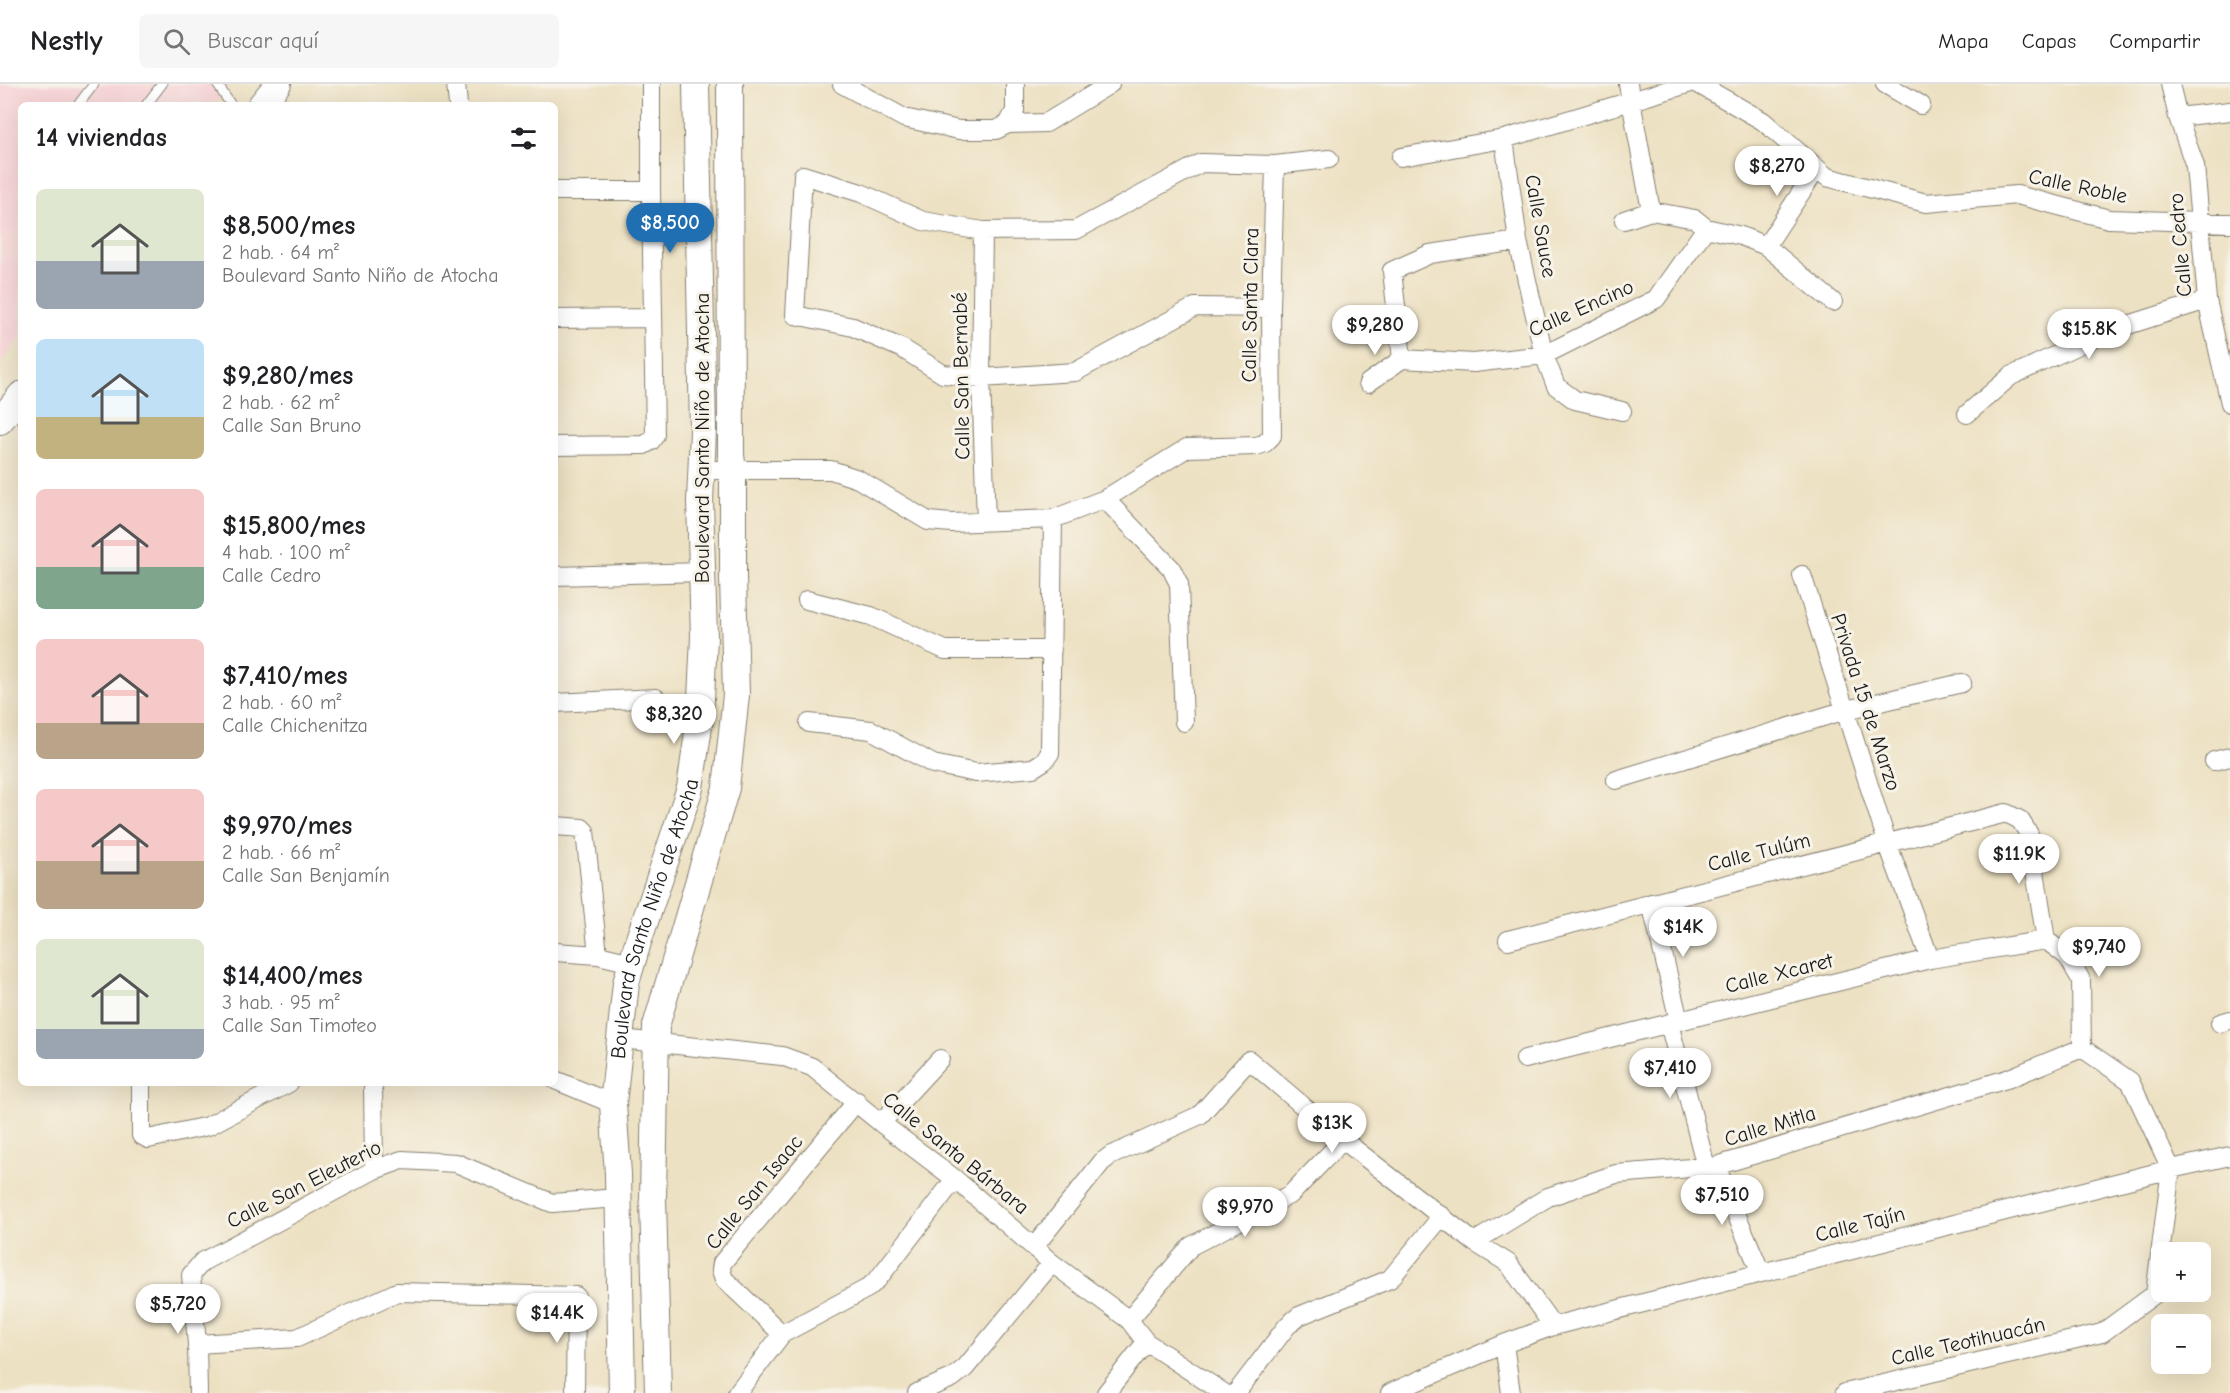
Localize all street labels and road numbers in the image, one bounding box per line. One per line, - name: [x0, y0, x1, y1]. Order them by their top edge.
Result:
- street label: Calle Roble: [2026, 164, 2130, 208]
- street label: Calle Sauce: [1520, 173, 1562, 279]
- street label: Calle Cedro: [2164, 192, 2196, 298]
- street label: Calle Santa Clara: [1237, 227, 1263, 383]
- street label: Calle Encino: [1525, 274, 1637, 342]
- street label: Calle San Bernabé: [948, 292, 974, 460]
- street label: Boulevard Santo Niño de Atocha: [690, 293, 714, 583]
- street label: Privada 15 de Marzo: [1826, 610, 1906, 794]
- street label: Boulevard Santo Niño de Atocha: [606, 777, 703, 1060]
- street label: Calle Tulúm: [1705, 828, 1813, 876]
- street label: Calle Xcaret: [1723, 948, 1836, 998]
- street label: Calle Santa Bárbara: [878, 1087, 1034, 1219]
- street label: Calle Mitla: [1721, 1101, 1819, 1151]
- street label: Calle San Isaac: [701, 1130, 807, 1254]
- street label: Calle San Eleuterio: [223, 1135, 385, 1233]
- street label: Calle Tajín: [1813, 1201, 1907, 1247]
- street label: Calle Teotihuacán: [1889, 1312, 2047, 1370]

